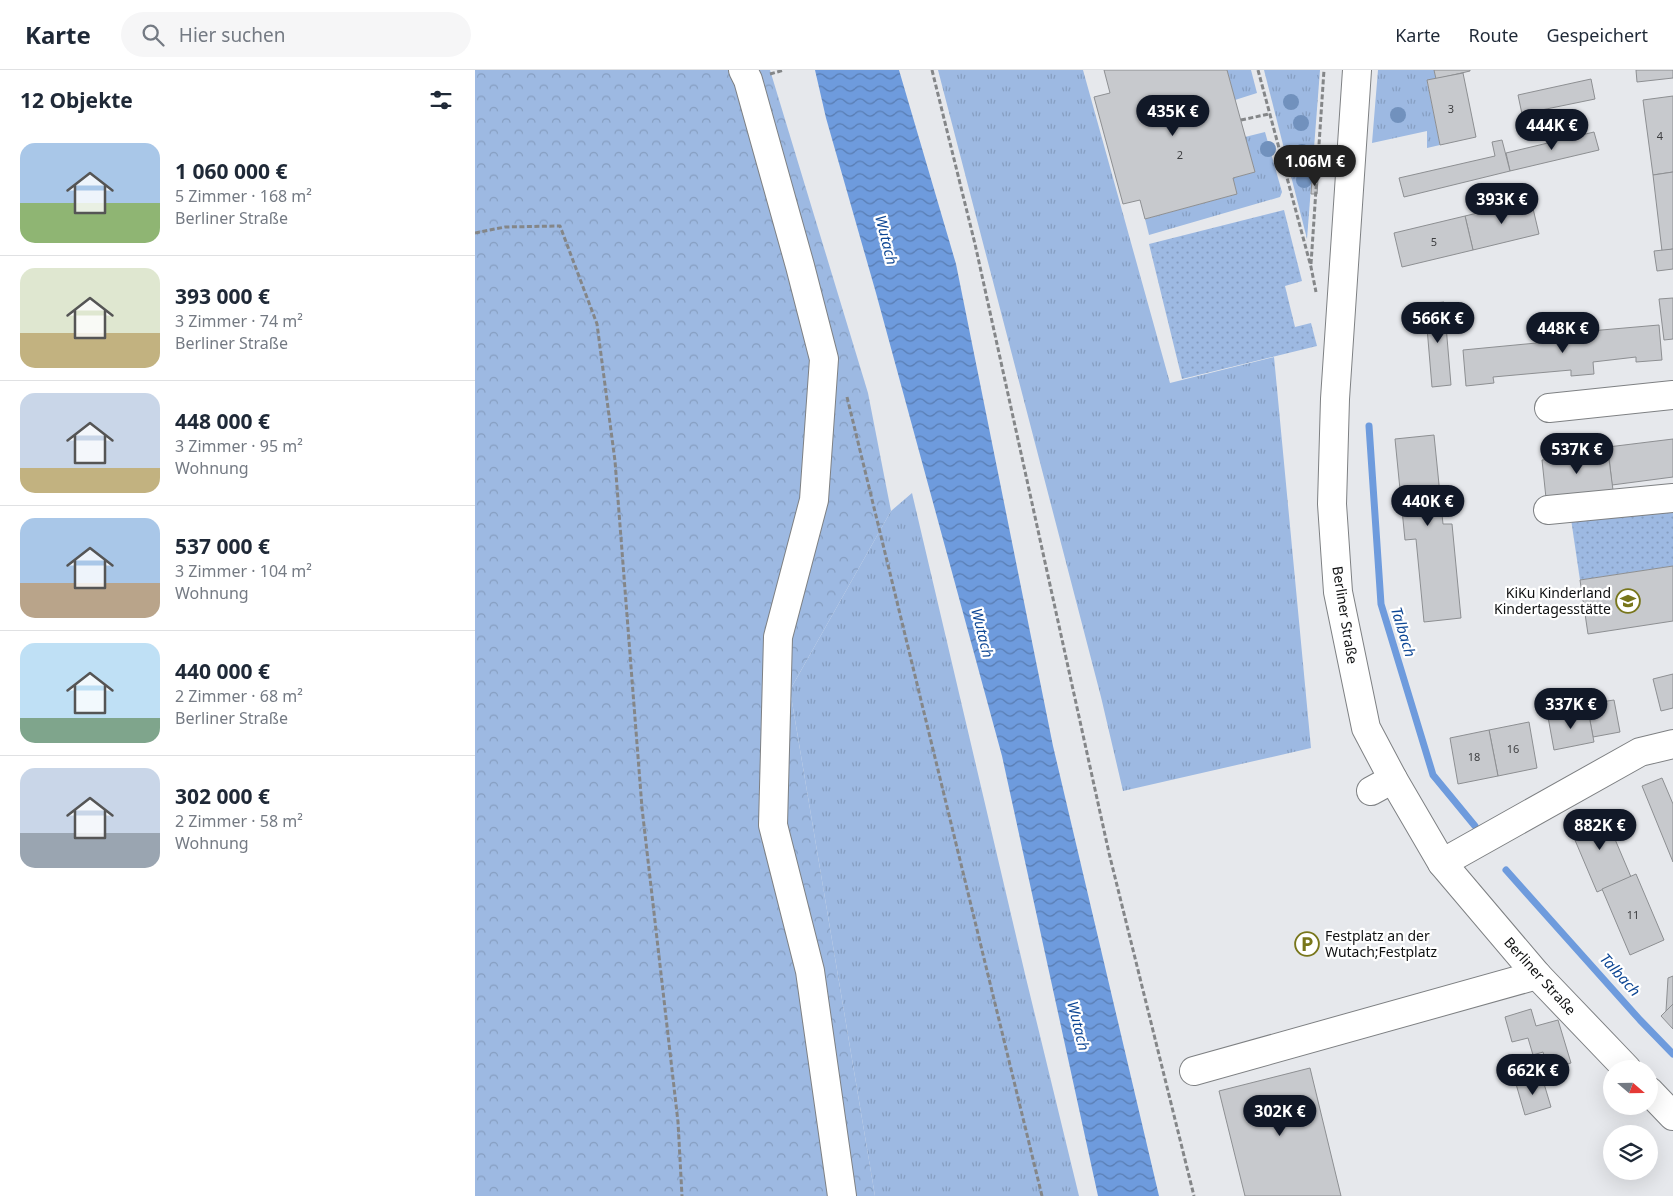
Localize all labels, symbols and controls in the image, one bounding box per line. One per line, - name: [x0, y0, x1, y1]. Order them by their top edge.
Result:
- search box: [121, 12, 471, 57]
- text: Karte: [25, 18, 91, 51]
- icon: search: [139, 21, 167, 49]
- text: Hier suchen: [179, 22, 285, 48]
- text: Karte: [1395, 23, 1441, 47]
- text: Route: [1469, 23, 1518, 47]
- text: Gespeichert: [1546, 23, 1648, 47]
- text: 12 Objekte: [20, 86, 133, 114]
- icon: filters: [427, 86, 455, 114]
- pin: 435K €: [1132, 94, 1214, 137]
- text: 435K €: [1147, 100, 1199, 122]
- house number: 3: [1448, 101, 1454, 116]
- pin: 444K €: [1511, 108, 1593, 151]
- text: 444K €: [1526, 114, 1578, 136]
- house number: 4: [1657, 128, 1664, 143]
- pin: 1.06M €: [1269, 144, 1361, 187]
- house number: 2: [1177, 147, 1183, 162]
- text: 1.06M €: [1285, 150, 1345, 172]
- text: 1 060 000 €: [175, 157, 287, 185]
- icon: home: [60, 163, 120, 223]
- pin: 393K €: [1461, 182, 1543, 225]
- text: 5 Zimmer · 168 m²: [175, 185, 312, 207]
- text: 393K €: [1476, 188, 1528, 210]
- text: Berliner Straße: [175, 207, 288, 229]
- water label: Wutach: [871, 213, 903, 267]
- house number: 5: [1431, 234, 1437, 249]
- text: 393 000 €: [175, 282, 270, 310]
- icon: home: [60, 288, 120, 348]
- pin: 566K €: [1397, 302, 1479, 344]
- text: 566K €: [1412, 307, 1464, 329]
- text: 3 Zimmer · 74 m²: [175, 310, 303, 332]
- pin: 448K €: [1522, 312, 1604, 354]
- text: 448K €: [1537, 317, 1589, 339]
- text: Berliner Straße: [175, 332, 288, 354]
- text: 448 000 €: [175, 407, 270, 435]
- icon: home: [60, 413, 120, 473]
- pin: 537K €: [1536, 432, 1618, 475]
- text: 3 Zimmer · 95 m²: [175, 435, 303, 457]
- text: 537K €: [1551, 438, 1603, 460]
- text: Wohnung: [175, 457, 249, 479]
- pin: 440K €: [1387, 484, 1469, 527]
- text: 440K €: [1402, 490, 1454, 512]
- text: 537 000 €: [175, 532, 270, 560]
- icon: home: [60, 538, 120, 598]
- text: 3 Zimmer · 104 m²: [175, 560, 312, 582]
- street label: Berliner Straße: [1328, 565, 1363, 665]
- text: Wohnung: [175, 582, 249, 604]
- place label: KiKu Kinderland Kindertagesstätte: [1494, 583, 1611, 618]
- school or university icon: KiKu Kinderland Kindertagesstätte: [1615, 588, 1641, 614]
- water label: Talbach: [1387, 604, 1421, 659]
- water label: Wutach: [967, 606, 999, 660]
- text: 440 000 €: [175, 657, 270, 685]
- icon: home: [60, 663, 120, 723]
- text: 2 Zimmer · 68 m²: [175, 685, 303, 707]
- pin: 337K €: [1530, 688, 1612, 730]
- text: 337K €: [1545, 693, 1597, 715]
- text: Berliner Straße: [175, 707, 288, 729]
- house number: 16: [1507, 741, 1519, 756]
- house number: 18: [1468, 749, 1480, 764]
- text: 302 000 €: [175, 782, 270, 810]
- icon: home: [60, 788, 120, 848]
- pin: 882K €: [1559, 808, 1641, 851]
- text: 2 Zimmer · 58 m²: [175, 810, 303, 832]
- text: 882K €: [1574, 814, 1626, 836]
- text: Wohnung: [175, 832, 249, 854]
- house number: 11: [1627, 907, 1639, 922]
- place label: Festplatz an der Wutach;Festplatz: [1325, 926, 1438, 961]
- parking icon: Festplatz an der Wutach;Festplatz: [1294, 931, 1320, 957]
- street label: Berliner Straße: [1500, 933, 1581, 1019]
- water label: Talbach: [1596, 949, 1645, 1000]
- water label: Wutach: [1063, 999, 1095, 1053]
- pin: 662K €: [1492, 1054, 1574, 1096]
- text: 662K €: [1507, 1059, 1559, 1081]
- north arrow: [1603, 1060, 1657, 1115]
- map controls: [1603, 1060, 1658, 1180]
- pin: 302K €: [1239, 1094, 1321, 1137]
- text: 302K €: [1254, 1100, 1306, 1122]
- button: layers: [1603, 1125, 1658, 1180]

